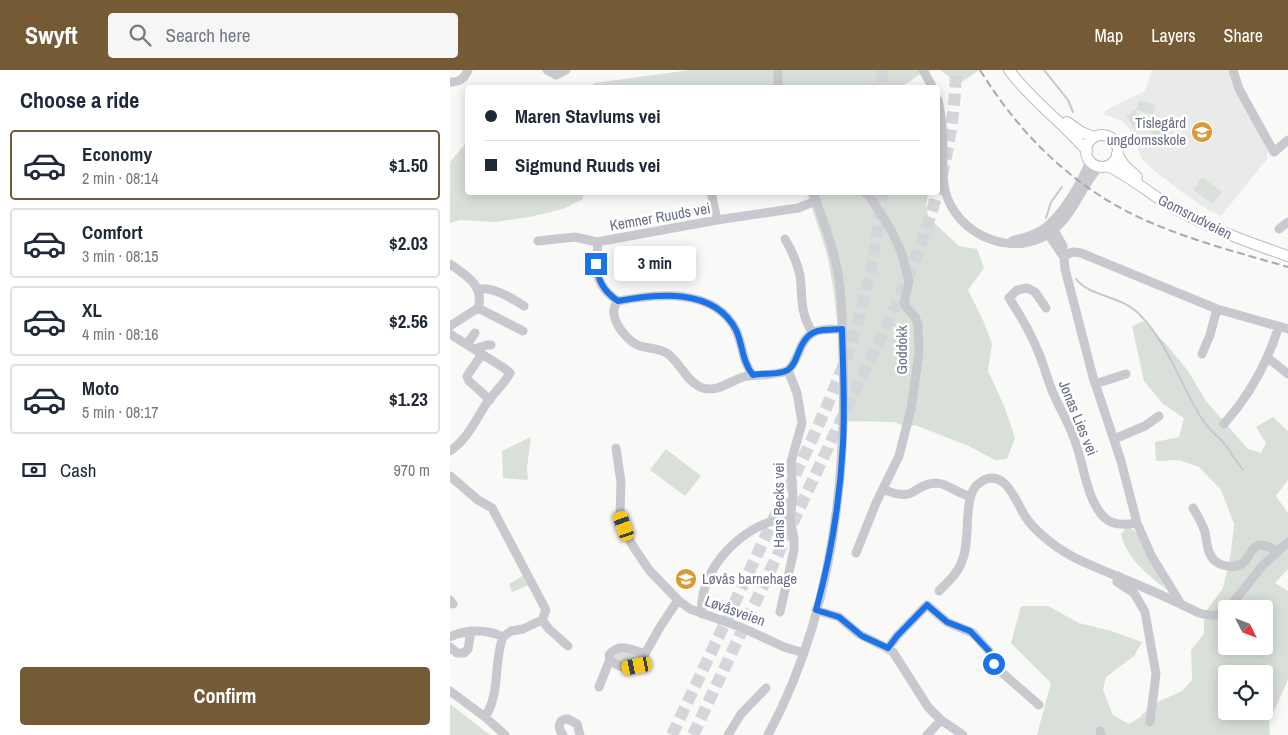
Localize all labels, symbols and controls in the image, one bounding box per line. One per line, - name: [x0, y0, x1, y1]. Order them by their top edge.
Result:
- search box: [108, 13, 458, 58]
- text: Swyft: [25, 19, 78, 51]
- icon: search: [126, 21, 154, 49]
- text: Search here: [166, 22, 250, 48]
- text: Map: [1095, 23, 1123, 48]
- text: Layers: [1151, 23, 1196, 48]
- text: Share: [1224, 23, 1263, 48]
- text: Choose a ride: [20, 85, 139, 115]
- text: Maren Stavlums vei: [515, 103, 660, 129]
- place label: Tislegård ungdomsskole: [1107, 112, 1186, 150]
- school or university icon: Tislegård ungdomsskole: [1190, 120, 1214, 144]
- text: Economy: [82, 141, 152, 167]
- icon: car: [22, 143, 67, 188]
- text: $1.50: [389, 152, 428, 178]
- text: Sigmund Ruuds vei: [515, 152, 660, 178]
- text: 2 min · 08:14: [82, 167, 159, 189]
- street label: Gomsrudveien: [1155, 189, 1236, 244]
- street label: Kemner Ruuds vei: [608, 197, 712, 236]
- text: Comfort: [82, 219, 143, 245]
- icon: car: [22, 221, 67, 266]
- text: $2.03: [389, 230, 428, 256]
- text: 3 min · 08:15: [82, 245, 159, 267]
- callout: 3 min: [614, 246, 696, 282]
- text: 3 min: [638, 252, 672, 274]
- route end: [585, 253, 607, 275]
- text: XL: [82, 297, 102, 323]
- icon: car: [22, 299, 67, 344]
- text: $2.56: [389, 308, 428, 334]
- text: 4 min · 08:16: [82, 323, 159, 345]
- street label: Goddokk: [891, 325, 912, 375]
- text: Moto: [82, 375, 119, 401]
- icon: car: [22, 377, 67, 422]
- street label: Jonas Lies vei: [1054, 377, 1103, 459]
- text: $1.23: [389, 386, 428, 412]
- text: 5 min · 08:17: [82, 401, 159, 423]
- icon: cash: [20, 456, 48, 484]
- text: Cash: [60, 457, 96, 483]
- text: 970 m: [394, 459, 430, 481]
- street label: Hans Becks vei: [768, 462, 789, 548]
- car: [612, 509, 635, 543]
- school or university icon: Løvås barnehage: [674, 567, 698, 591]
- place label: Løvås barnehage: [702, 568, 797, 589]
- street label: Løvåsveien: [702, 590, 768, 631]
- north arrow: [1218, 600, 1272, 655]
- map controls: [1218, 600, 1273, 720]
- route start: [983, 653, 1005, 675]
- car: [620, 656, 653, 676]
- button: locate: [1218, 665, 1273, 720]
- button: Confirm: [20, 667, 430, 725]

